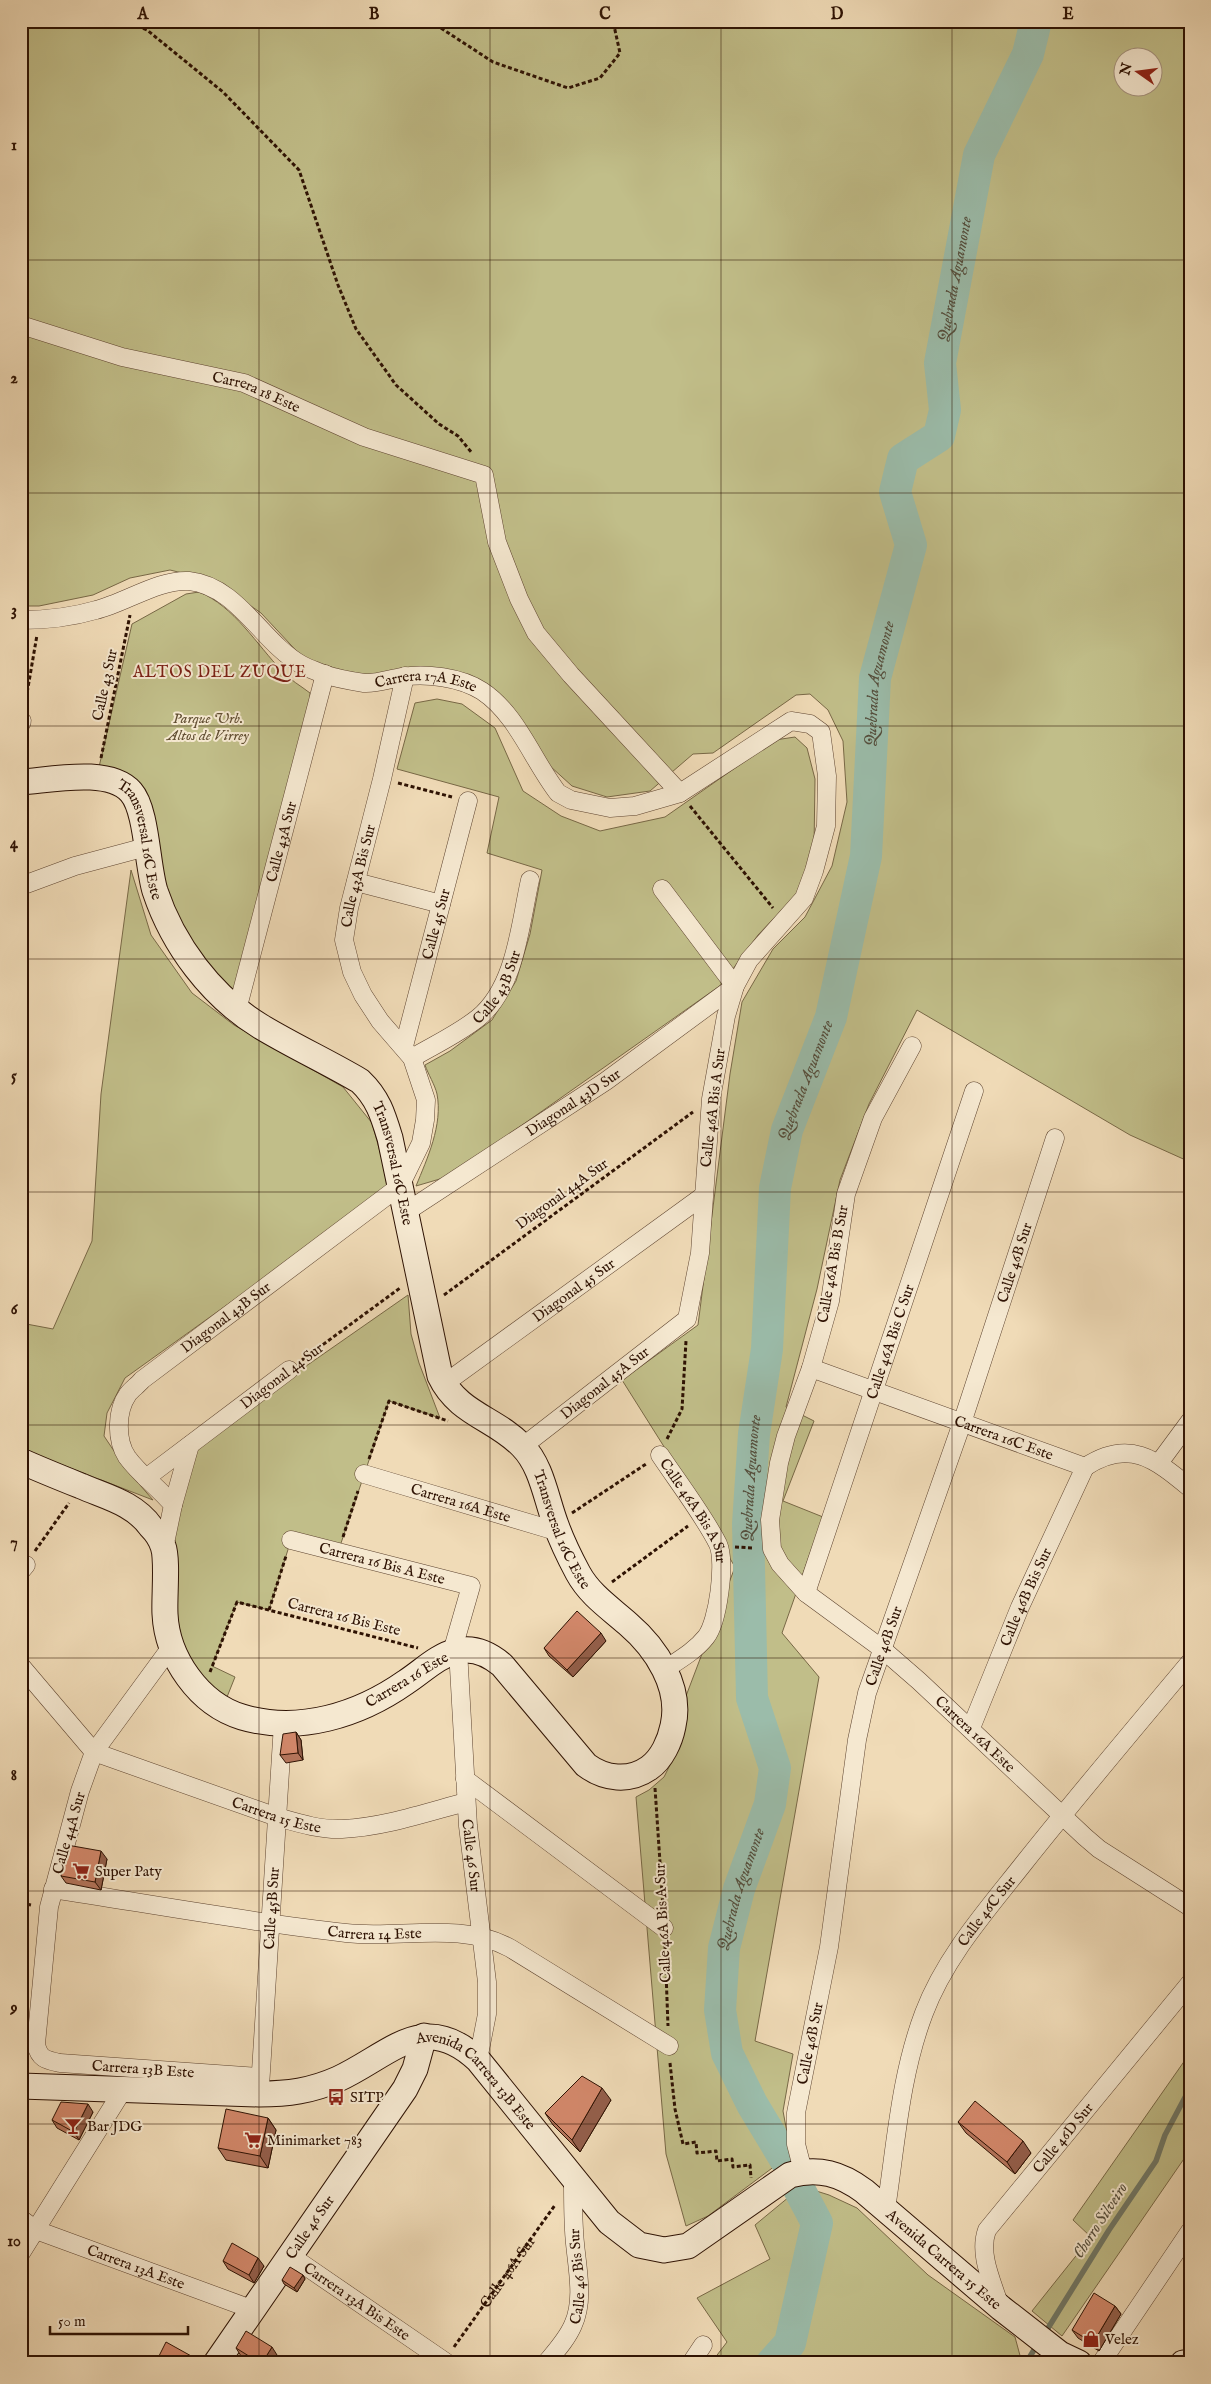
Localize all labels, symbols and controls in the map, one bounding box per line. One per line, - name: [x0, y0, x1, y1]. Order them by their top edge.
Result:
- text: A: [137, 5, 150, 25]
- text: B: [369, 5, 380, 25]
- text: C: [599, 5, 611, 25]
- text: D: [831, 5, 844, 25]
- text: E: [1062, 5, 1074, 25]
- north arrow: [1114, 48, 1164, 98]
- text: N: [1116, 61, 1137, 78]
- text: 1: [11, 136, 17, 156]
- water label: Quebrada Aguamonte: [934, 214, 977, 343]
- street label: Carrera 18 Este: [211, 367, 303, 417]
- text: 2: [10, 369, 18, 389]
- text: 3: [11, 601, 17, 621]
- water label: Quebrada Aguamonte: [862, 618, 900, 747]
- street label: Calle 43 Sur: [88, 647, 122, 723]
- district label: ALTOS DEL ZUQUE: [132, 663, 307, 683]
- street label: Carrera 17A Este: [373, 666, 481, 696]
- park label: Parque Urb. Altos de Virrey: [165, 709, 249, 745]
- street label: Transversal 16C Este: [114, 775, 167, 903]
- street label: Calle 43A Sur: [261, 799, 301, 884]
- street label: Calle 43A Bis Sur: [337, 822, 380, 929]
- text: 4: [10, 834, 19, 854]
- street label: Calle 45 Sur: [417, 886, 454, 962]
- street label: Calle 43B Sur: [468, 948, 525, 1028]
- water label: Quebrada Aguamonte: [775, 1017, 839, 1142]
- street label: Calle 46A Bis A Sur: [696, 1047, 730, 1168]
- street label: Diagonal 43D Sur: [522, 1064, 625, 1140]
- text: 5: [11, 1067, 17, 1087]
- street label: Transversal 16C Este: [368, 1098, 418, 1227]
- street label: Diagonal 44A Sur: [512, 1154, 612, 1234]
- street label: Calle 46A Bis B Sur: [813, 1203, 853, 1324]
- street label: Calle 46B Sur: [992, 1220, 1036, 1305]
- street label: Diagonal 45 Sur: [528, 1253, 619, 1326]
- street label: Diagonal 43B Sur: [177, 1277, 275, 1357]
- street label: Calle 46A Bis C Sur: [862, 1281, 918, 1402]
- text: 6: [11, 1300, 19, 1320]
- street label: Diagonal 44 Sur: [237, 1338, 328, 1414]
- street label: Diagonal 45A Sur: [557, 1342, 654, 1424]
- street label: Carrera 16C Este: [952, 1411, 1056, 1464]
- water label: Quebrada Aguamonte: [738, 1413, 767, 1542]
- street label: Calle 46A Bis A Sur: [655, 1454, 731, 1564]
- street label: Transversal 16C Este: [529, 1467, 595, 1593]
- street label: Carrera 16A Este: [408, 1479, 513, 1527]
- text: 7: [10, 1533, 18, 1553]
- street label: Carrera 16 Bis A Este: [317, 1538, 447, 1589]
- street label: Calle 46B Bis Sur: [996, 1544, 1056, 1649]
- street label: Carrera 16 Bis Este: [286, 1594, 403, 1640]
- street label: Calle 46B Sur: [861, 1603, 907, 1688]
- street label: Carrera 16 Este: [362, 1648, 452, 1712]
- street label: Carrera 16A Este: [931, 1692, 1020, 1776]
- text: 8: [11, 1766, 17, 1786]
- street label: Calle 44A Sur: [48, 1789, 90, 1876]
- street label: Carrera 15 Este: [229, 1792, 323, 1837]
- street label: Calle 46 Sur: [458, 1818, 486, 1894]
- water label: Quebrada Aguamonte: [714, 1825, 771, 1952]
- supermarket icon: Super Paty: [71, 1861, 91, 1881]
- place label: Super Paty: [95, 1862, 162, 1881]
- street label: Calle 46A Bis A Sur: [650, 1862, 676, 1983]
- street label: Calle 45B Sur: [259, 1866, 283, 1950]
- street label: Calle 46C Sur: [953, 1871, 1020, 1950]
- street label: Carrera 14 Este: [327, 1921, 422, 1944]
- text: 9: [10, 1999, 18, 2019]
- street label: Calle 46B Sur: [792, 2000, 827, 2086]
- street label: Avenida Carrera 13B Este: [413, 2027, 540, 2134]
- street label: Carrera 13B Este: [91, 2056, 195, 2082]
- bus stop icon: SITP: [326, 2087, 346, 2107]
- place label: SITP: [350, 2088, 384, 2107]
- street label: Calle 46D Sur: [1028, 2098, 1098, 2177]
- bar icon: Bar JDG: [63, 2116, 83, 2136]
- place label: Bar JDG: [87, 2117, 142, 2136]
- supermarket icon: Minimarket 783: [243, 2130, 263, 2150]
- place label: Minimarket 783: [267, 2131, 362, 2150]
- water label: Chorro Silveiro: [1069, 2179, 1133, 2262]
- street label: Calle 46 Sur: [281, 2191, 339, 2263]
- street label: Avenida Carrera 15 Este: [882, 2204, 1005, 2314]
- street label: Calle 46 Bis Sur: [564, 2228, 589, 2327]
- text: 10: [7, 2232, 21, 2252]
- street label: Calle 46A Sur: [475, 2232, 540, 2312]
- street label: Carrera 13A Este: [84, 2240, 188, 2293]
- street label: Carrera 13A Bis Este: [300, 2258, 414, 2345]
- scale bar: [50, 2304, 188, 2336]
- text: 50 m: [58, 2312, 86, 2331]
- shop icon: Velez: [1081, 2329, 1101, 2349]
- place label: Velez: [1104, 2330, 1139, 2349]

